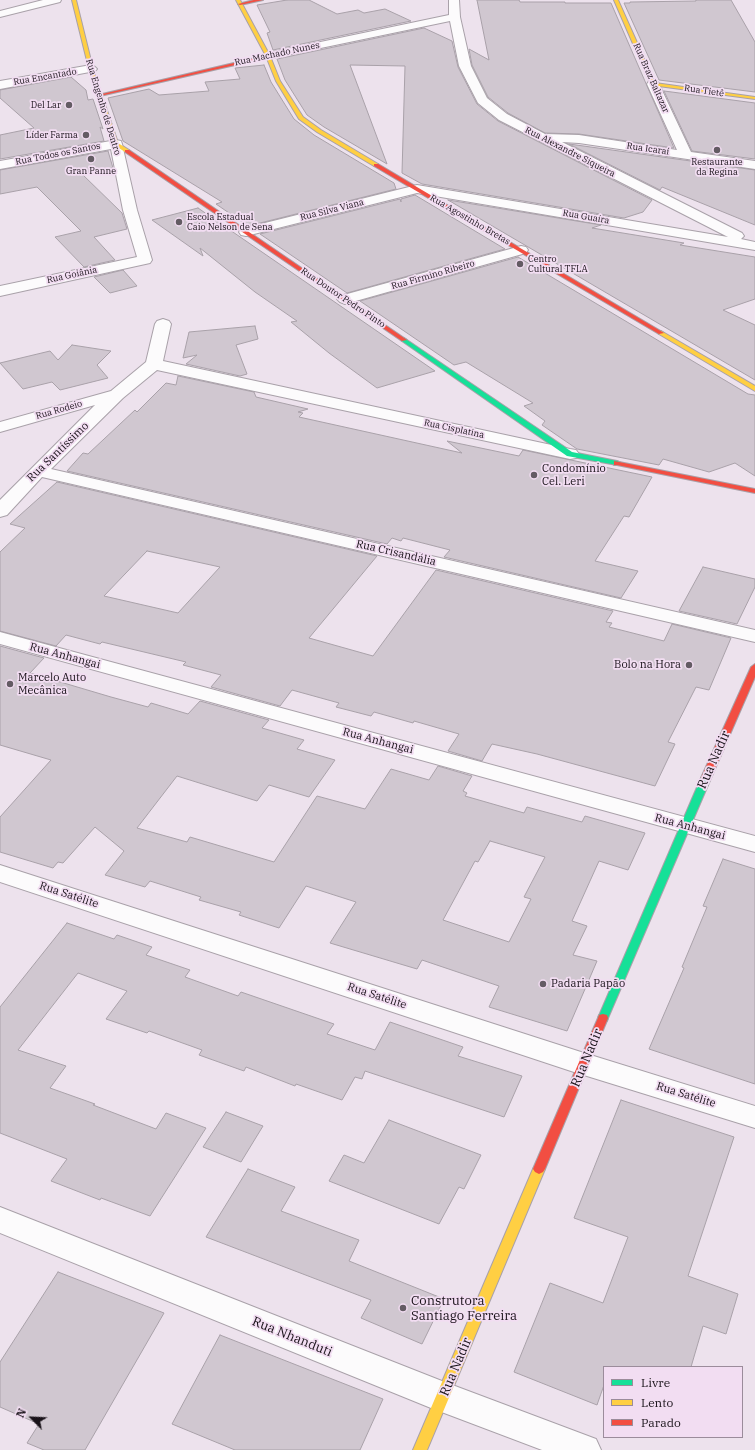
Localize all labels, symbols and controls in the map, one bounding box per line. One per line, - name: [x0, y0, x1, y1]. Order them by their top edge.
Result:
- street label: Rua Machado Nunes: [233, 40, 321, 68]
- street label: Rua Braz Baltazar: [631, 41, 671, 115]
- street label: Rua Engenho de Dentro: [83, 58, 123, 156]
- street label: Rua Encantado: [13, 66, 77, 88]
- street label: Rua Tietê: [683, 83, 725, 99]
- place label: Del Lar: [31, 100, 61, 110]
- marker: Del Lar: [64, 100, 74, 110]
- street label: Rua Alexandre Siqueira: [523, 125, 617, 179]
- place label: Líder Farma: [26, 130, 78, 140]
- marker: Líder Farma: [81, 130, 91, 140]
- street label: Rua Todos os Santos: [15, 140, 101, 168]
- street label: Rua Icaraí: [626, 141, 670, 157]
- marker: Restaurante da Regina: [712, 145, 722, 155]
- marker: Gran Panne: [86, 154, 96, 164]
- place label: Restaurante da Regina: [691, 157, 743, 178]
- place label: Gran Panne: [66, 166, 116, 176]
- street label: Rua Agostinho Bretas: [428, 193, 512, 247]
- street label: Rua Silva Viana: [299, 197, 365, 223]
- street label: Rua Guaíra: [562, 208, 610, 226]
- place label: Escola Estadual Caio Nelson de Sena: [187, 212, 273, 233]
- marker: Escola Estadual Caio Nelson de Sena: [174, 217, 184, 227]
- place label: Centro Cultural TFLA: [528, 254, 588, 275]
- street label: Rua Firmino Ribeiro: [390, 258, 476, 292]
- marker: Centro Cultural TFLA: [515, 259, 525, 269]
- street label: Rua Goiânia: [46, 264, 98, 286]
- street label: Rua Doutor Pedro Pinto: [299, 266, 387, 330]
- street label: Rua Rodeio: [35, 398, 83, 422]
- street label: Rua Cisplatina: [423, 417, 485, 441]
- street label: Rua Santíssimo: [25, 419, 91, 485]
- place label: Condomínio Cel. Leri: [542, 462, 606, 488]
- marker: Condomínio Cel. Leri: [529, 470, 539, 480]
- street label: Rua Crisandália: [355, 537, 437, 569]
- street label: Rua Anhangai: [28, 640, 102, 672]
- place label: Bolo na Hora: [614, 658, 681, 672]
- marker: Bolo na Hora: [684, 660, 694, 670]
- place label: Marcelo Auto Mecânica: [18, 671, 86, 697]
- marker: Marcelo Auto Mecânica: [5, 679, 15, 689]
- street label: Rua Anhangai: [341, 725, 415, 757]
- street label: Rua Nadir: [694, 729, 734, 791]
- street label: Rua Anhangai: [653, 811, 727, 843]
- street label: Rua Satélite: [38, 879, 100, 911]
- place label: Padaria Papão: [551, 977, 625, 991]
- marker: Padaria Papão: [538, 979, 548, 989]
- street label: Rua Satélite: [346, 980, 408, 1012]
- street label: Rua Nadir: [568, 1027, 606, 1089]
- street label: Rua Satélite: [655, 1080, 717, 1110]
- place label: Construtora Santiago Ferreira: [411, 1293, 517, 1324]
- marker: Construtora Santiago Ferreira: [398, 1303, 408, 1313]
- street label: Rua Nhanduti: [250, 1314, 334, 1360]
- street label: Rua Nadir: [437, 1336, 475, 1398]
- legend: [603, 1366, 743, 1438]
- text: Livre: [641, 1375, 670, 1390]
- text: Lento: [641, 1395, 673, 1410]
- north arrow: [12, 1398, 52, 1438]
- text: N: [13, 1406, 29, 1420]
- text: Parado: [641, 1415, 681, 1430]

